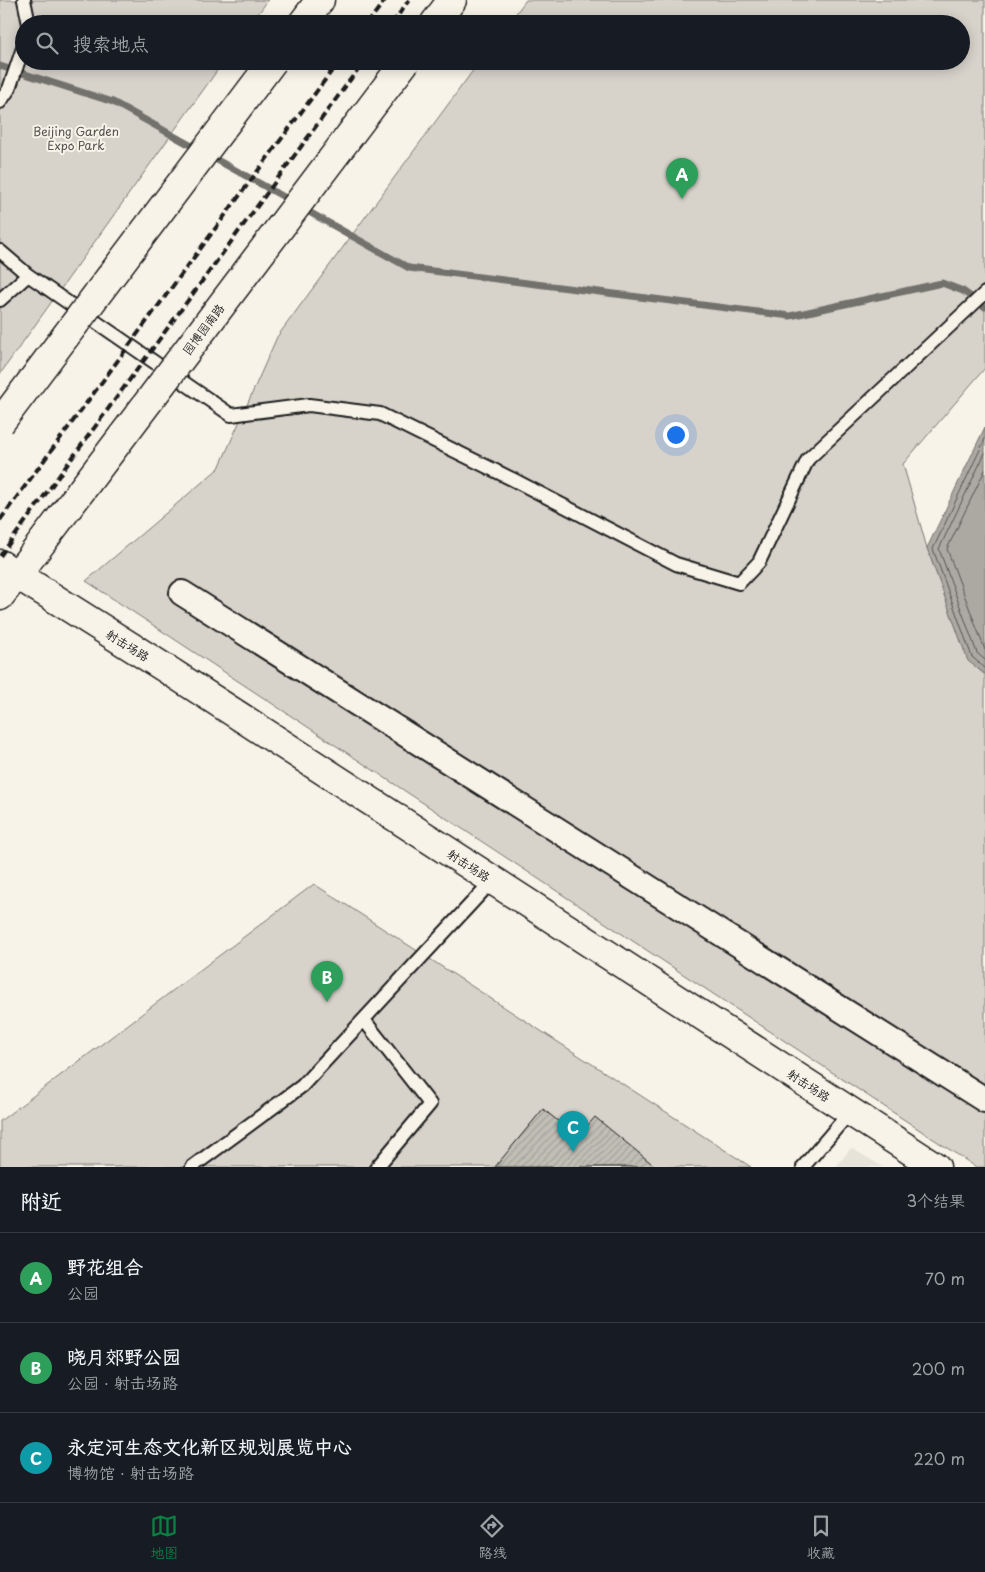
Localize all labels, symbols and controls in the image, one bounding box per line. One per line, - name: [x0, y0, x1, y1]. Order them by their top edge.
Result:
- search box: [15, 15, 970, 70]
- icon: search: [33, 29, 61, 57]
- text: 搜索地点: [73, 29, 149, 57]
- park label: Beijing Garden Expo Park: [33, 122, 119, 154]
- pin: A: [666, 158, 698, 199]
- street label: 园博园南路: [178, 300, 228, 358]
- your location: [663, 422, 689, 448]
- street label: 射击场路: [103, 625, 153, 665]
- street label: 射击场路: [444, 844, 494, 886]
- pin: B: [311, 961, 343, 1002]
- street label: 射击场路: [784, 1064, 834, 1106]
- pin: C: [557, 1111, 589, 1152]
- text: 附近: [20, 1184, 62, 1216]
- text: 3个结果: [906, 1188, 965, 1212]
- text: 野花组合: [67, 1252, 143, 1280]
- text: A: [30, 1266, 42, 1290]
- text: 70 m: [925, 1266, 965, 1290]
- text: 公园: [67, 1280, 99, 1304]
- text: 晓月郊野公园: [67, 1342, 181, 1370]
- text: B: [31, 1356, 41, 1380]
- text: 200 m: [912, 1356, 965, 1380]
- text: 公园 · 射击场路: [67, 1370, 178, 1394]
- text: 永定河生态文化新区规划展览中心: [67, 1432, 352, 1460]
- text: C: [30, 1446, 42, 1470]
- text: 220 m: [914, 1446, 965, 1470]
- text: 博物馆 · 射击场路: [67, 1460, 194, 1484]
- tab: 地图: [150, 1512, 178, 1563]
- tab: 路线: [478, 1512, 506, 1563]
- tab: 收藏: [807, 1512, 835, 1563]

